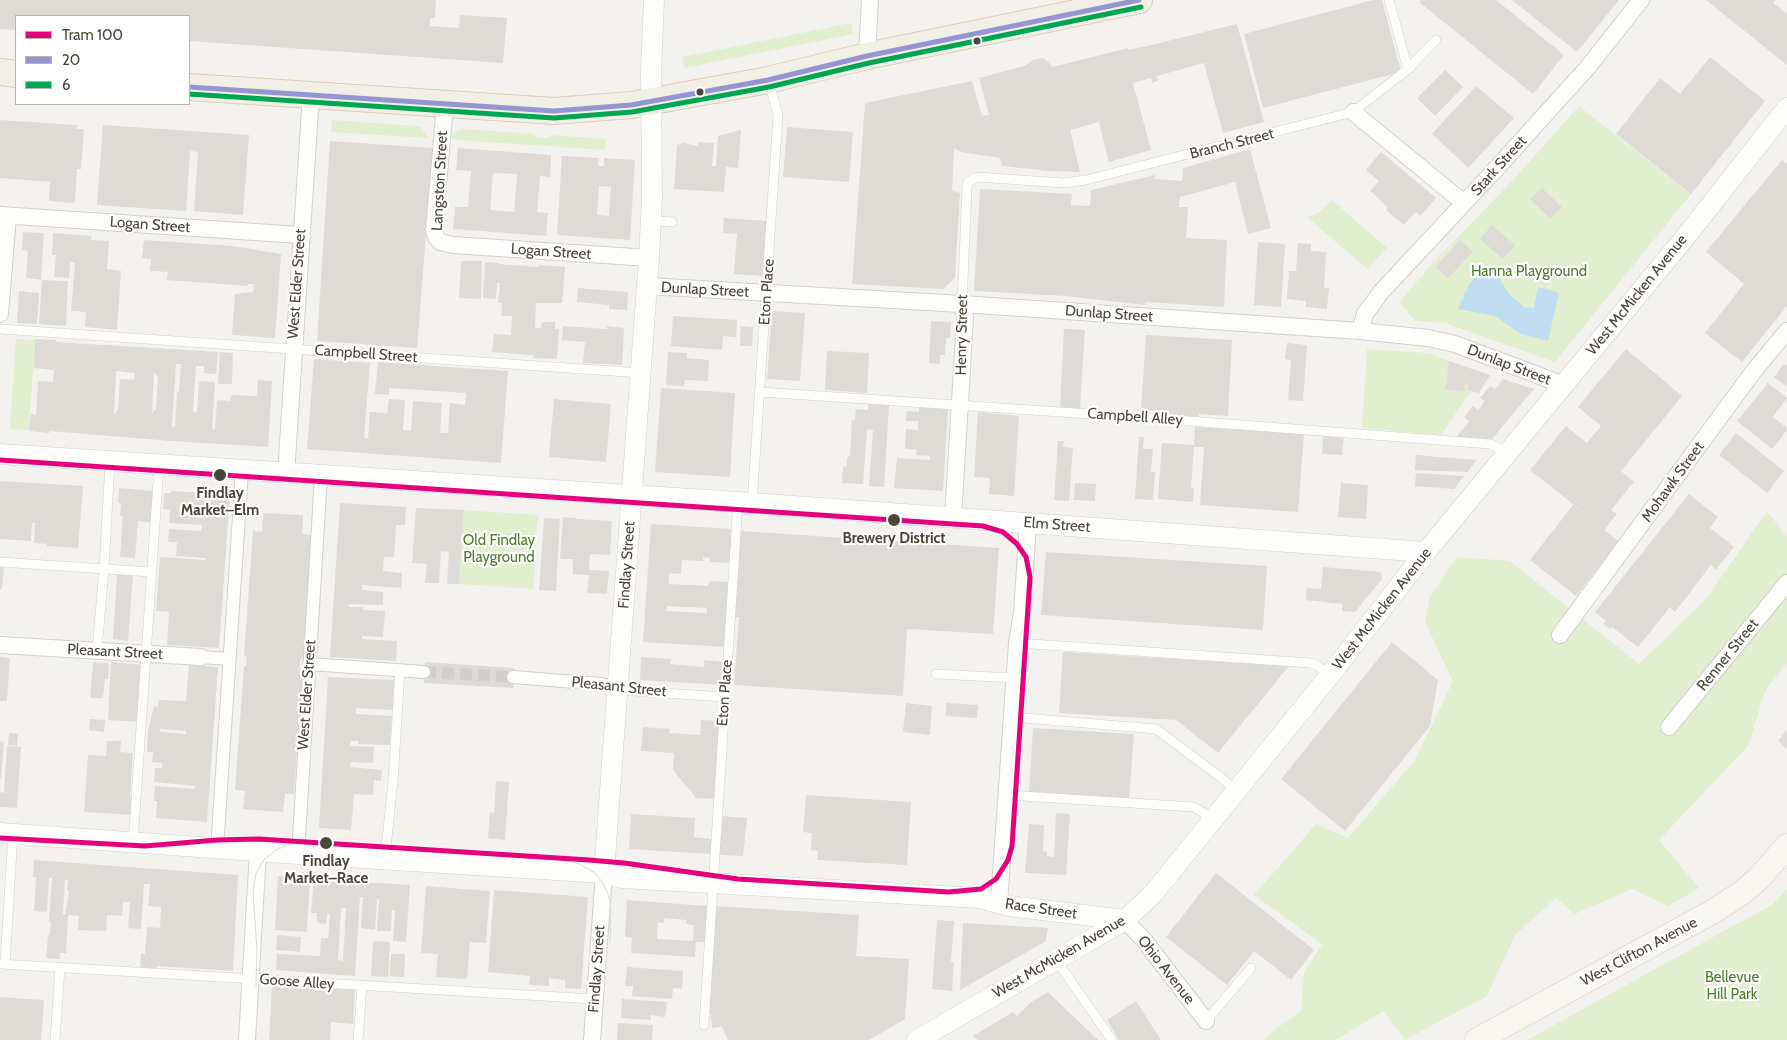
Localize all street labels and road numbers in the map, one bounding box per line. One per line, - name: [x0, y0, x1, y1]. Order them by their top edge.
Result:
- street label: Branch Street: [1188, 125, 1276, 163]
- street label: Langston Street: [428, 130, 452, 232]
- street label: Stark Street: [1467, 132, 1531, 200]
- street label: Logan Street: [109, 213, 191, 237]
- street label: West Elder Street: [284, 228, 310, 340]
- street label: West McMicken Avenue: [1583, 231, 1691, 359]
- street label: Logan Street: [510, 240, 592, 264]
- street label: Eton Place: [756, 258, 778, 326]
- street label: Dunlap Street: [661, 279, 749, 301]
- street label: Henry Street: [952, 295, 972, 375]
- street label: Dunlap Street: [1064, 302, 1154, 326]
- street label: Campbell Street: [314, 341, 418, 367]
- street label: Dunlap Street: [1465, 341, 1553, 389]
- street label: Campbell Alley: [1087, 405, 1183, 429]
- street label: Mohawk Street: [1638, 438, 1708, 526]
- street label: Elm Street: [1023, 514, 1091, 536]
- street label: Findlay Street: [615, 521, 639, 609]
- street label: West McMicken Avenue: [1329, 544, 1435, 674]
- street label: Renner Street: [1693, 615, 1763, 695]
- street label: West Elder Street: [294, 639, 320, 751]
- street label: Pleasant Street: [67, 641, 163, 663]
- street label: Eton Place: [714, 659, 736, 727]
- street label: Pleasant Street: [571, 673, 667, 701]
- street label: Race Street: [1004, 895, 1078, 923]
- street label: West McMicken Avenue: [990, 912, 1128, 1002]
- street label: West Clifton Avenue: [1578, 914, 1700, 990]
- street label: Findlay Street: [585, 925, 609, 1013]
- street label: Ohio Avenue: [1134, 932, 1198, 1008]
- street label: Goose Alley: [259, 970, 335, 994]

